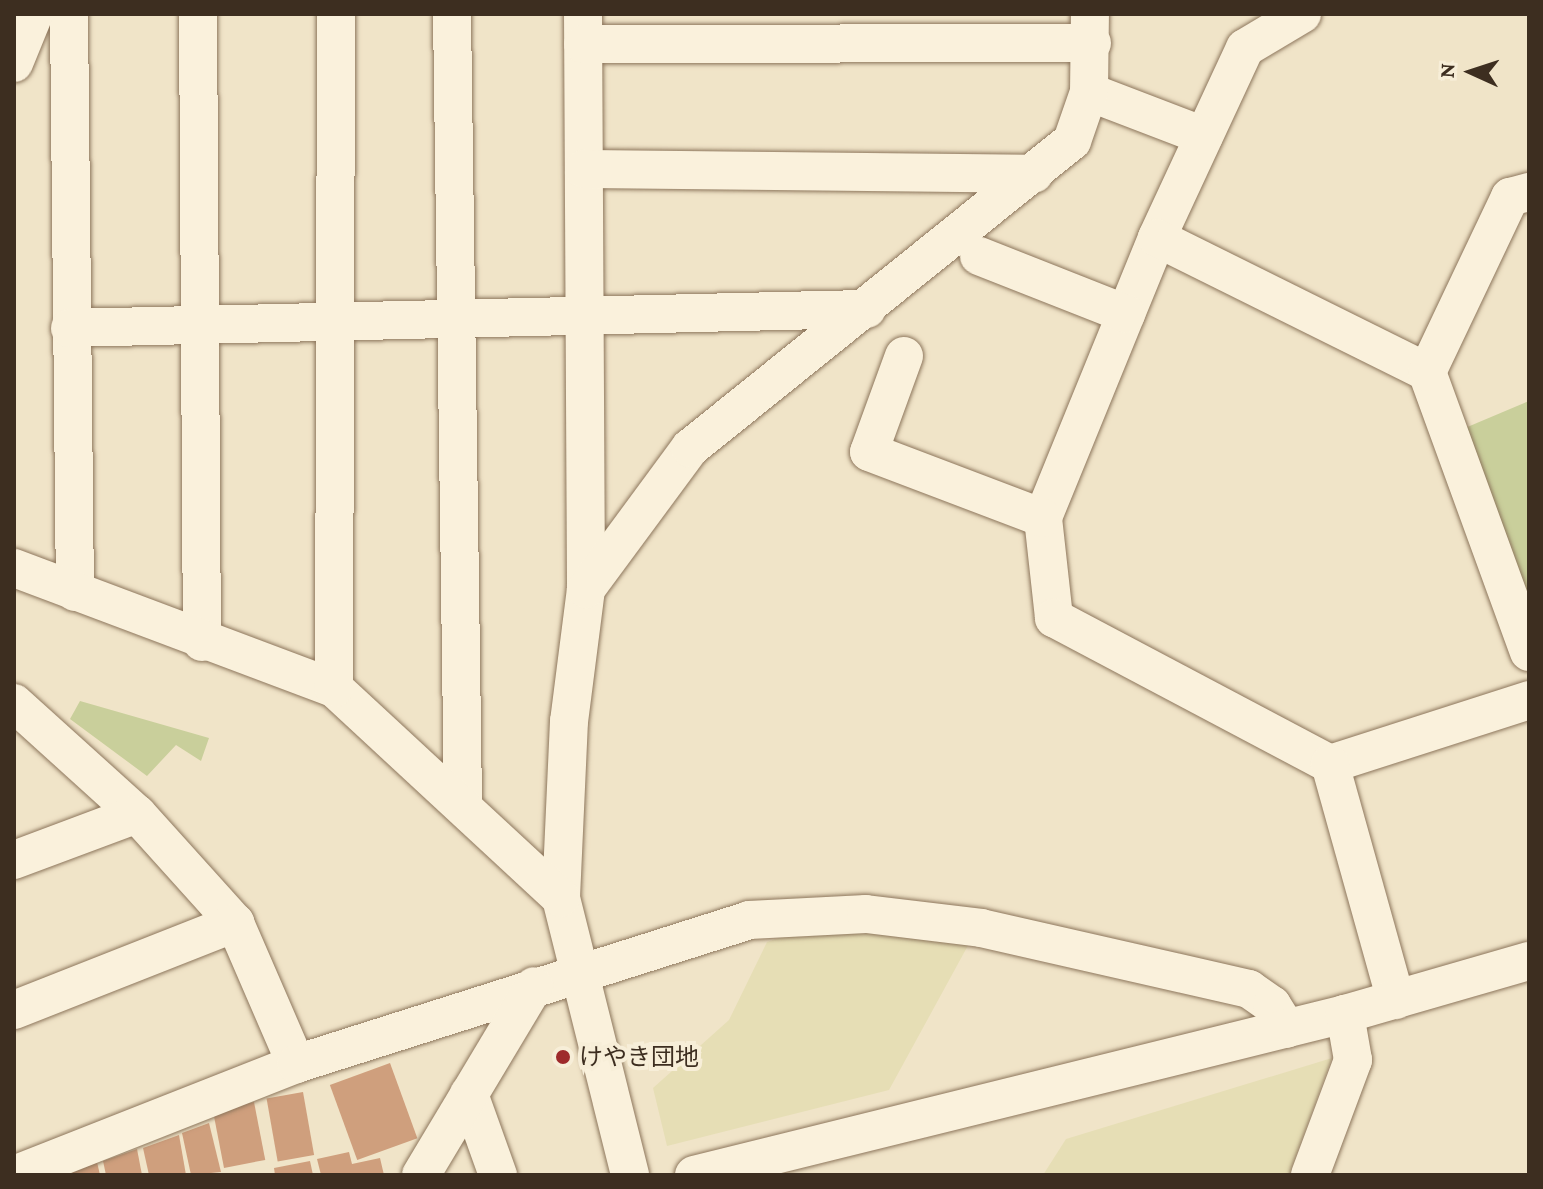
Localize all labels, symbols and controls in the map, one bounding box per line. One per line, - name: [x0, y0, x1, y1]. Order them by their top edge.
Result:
- north arrow: [1431, 32, 1511, 112]
- text: N: [1434, 63, 1459, 79]
- place label: けやき団地: [579, 1043, 699, 1071]
- marker: けやき団地: [554, 1048, 572, 1066]

